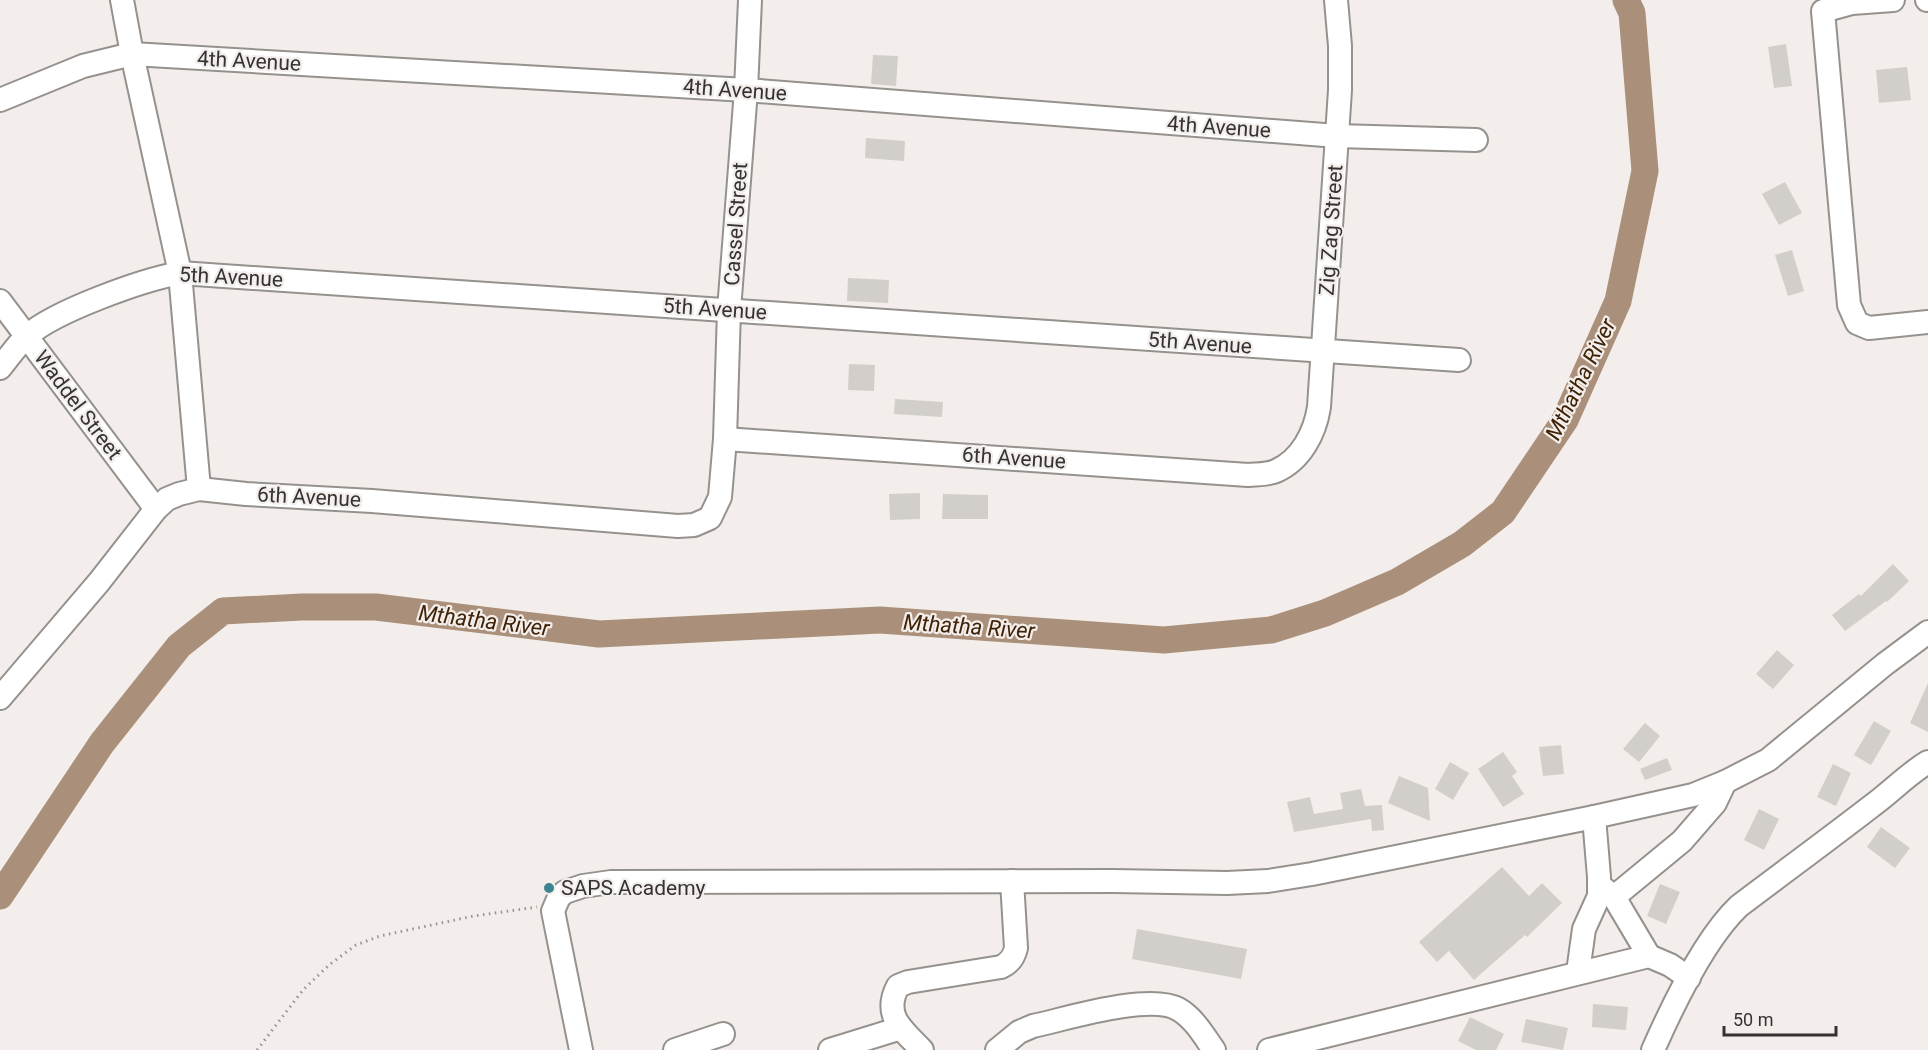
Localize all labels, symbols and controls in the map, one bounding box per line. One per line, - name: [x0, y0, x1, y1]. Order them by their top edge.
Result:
- street label: 4th Avenue: [196, 46, 302, 76]
- street label: 4th Avenue: [682, 74, 788, 106]
- street label: 4th Avenue: [1166, 111, 1272, 143]
- street label: Cassel Street: [720, 161, 752, 286]
- street label: Zig Zag Street: [1314, 164, 1348, 296]
- street label: 5th Avenue: [178, 262, 284, 292]
- street label: 5th Avenue: [662, 293, 768, 325]
- water label: Mthatha River: [1540, 314, 1621, 444]
- street label: 5th Avenue: [1147, 327, 1253, 359]
- street label: Waddel Street: [29, 346, 127, 464]
- street label: 6th Avenue: [961, 442, 1067, 474]
- street label: 6th Avenue: [256, 482, 362, 512]
- water label: Mthatha River: [417, 600, 552, 641]
- water label: Mthatha River: [902, 609, 1036, 644]
- place label: SAPS Academy: [561, 876, 706, 900]
- marker: SAPS Academy: [542, 881, 556, 895]
- scale bar: [1724, 999, 1836, 1037]
- text: 50 m: [1733, 1009, 1773, 1030]

